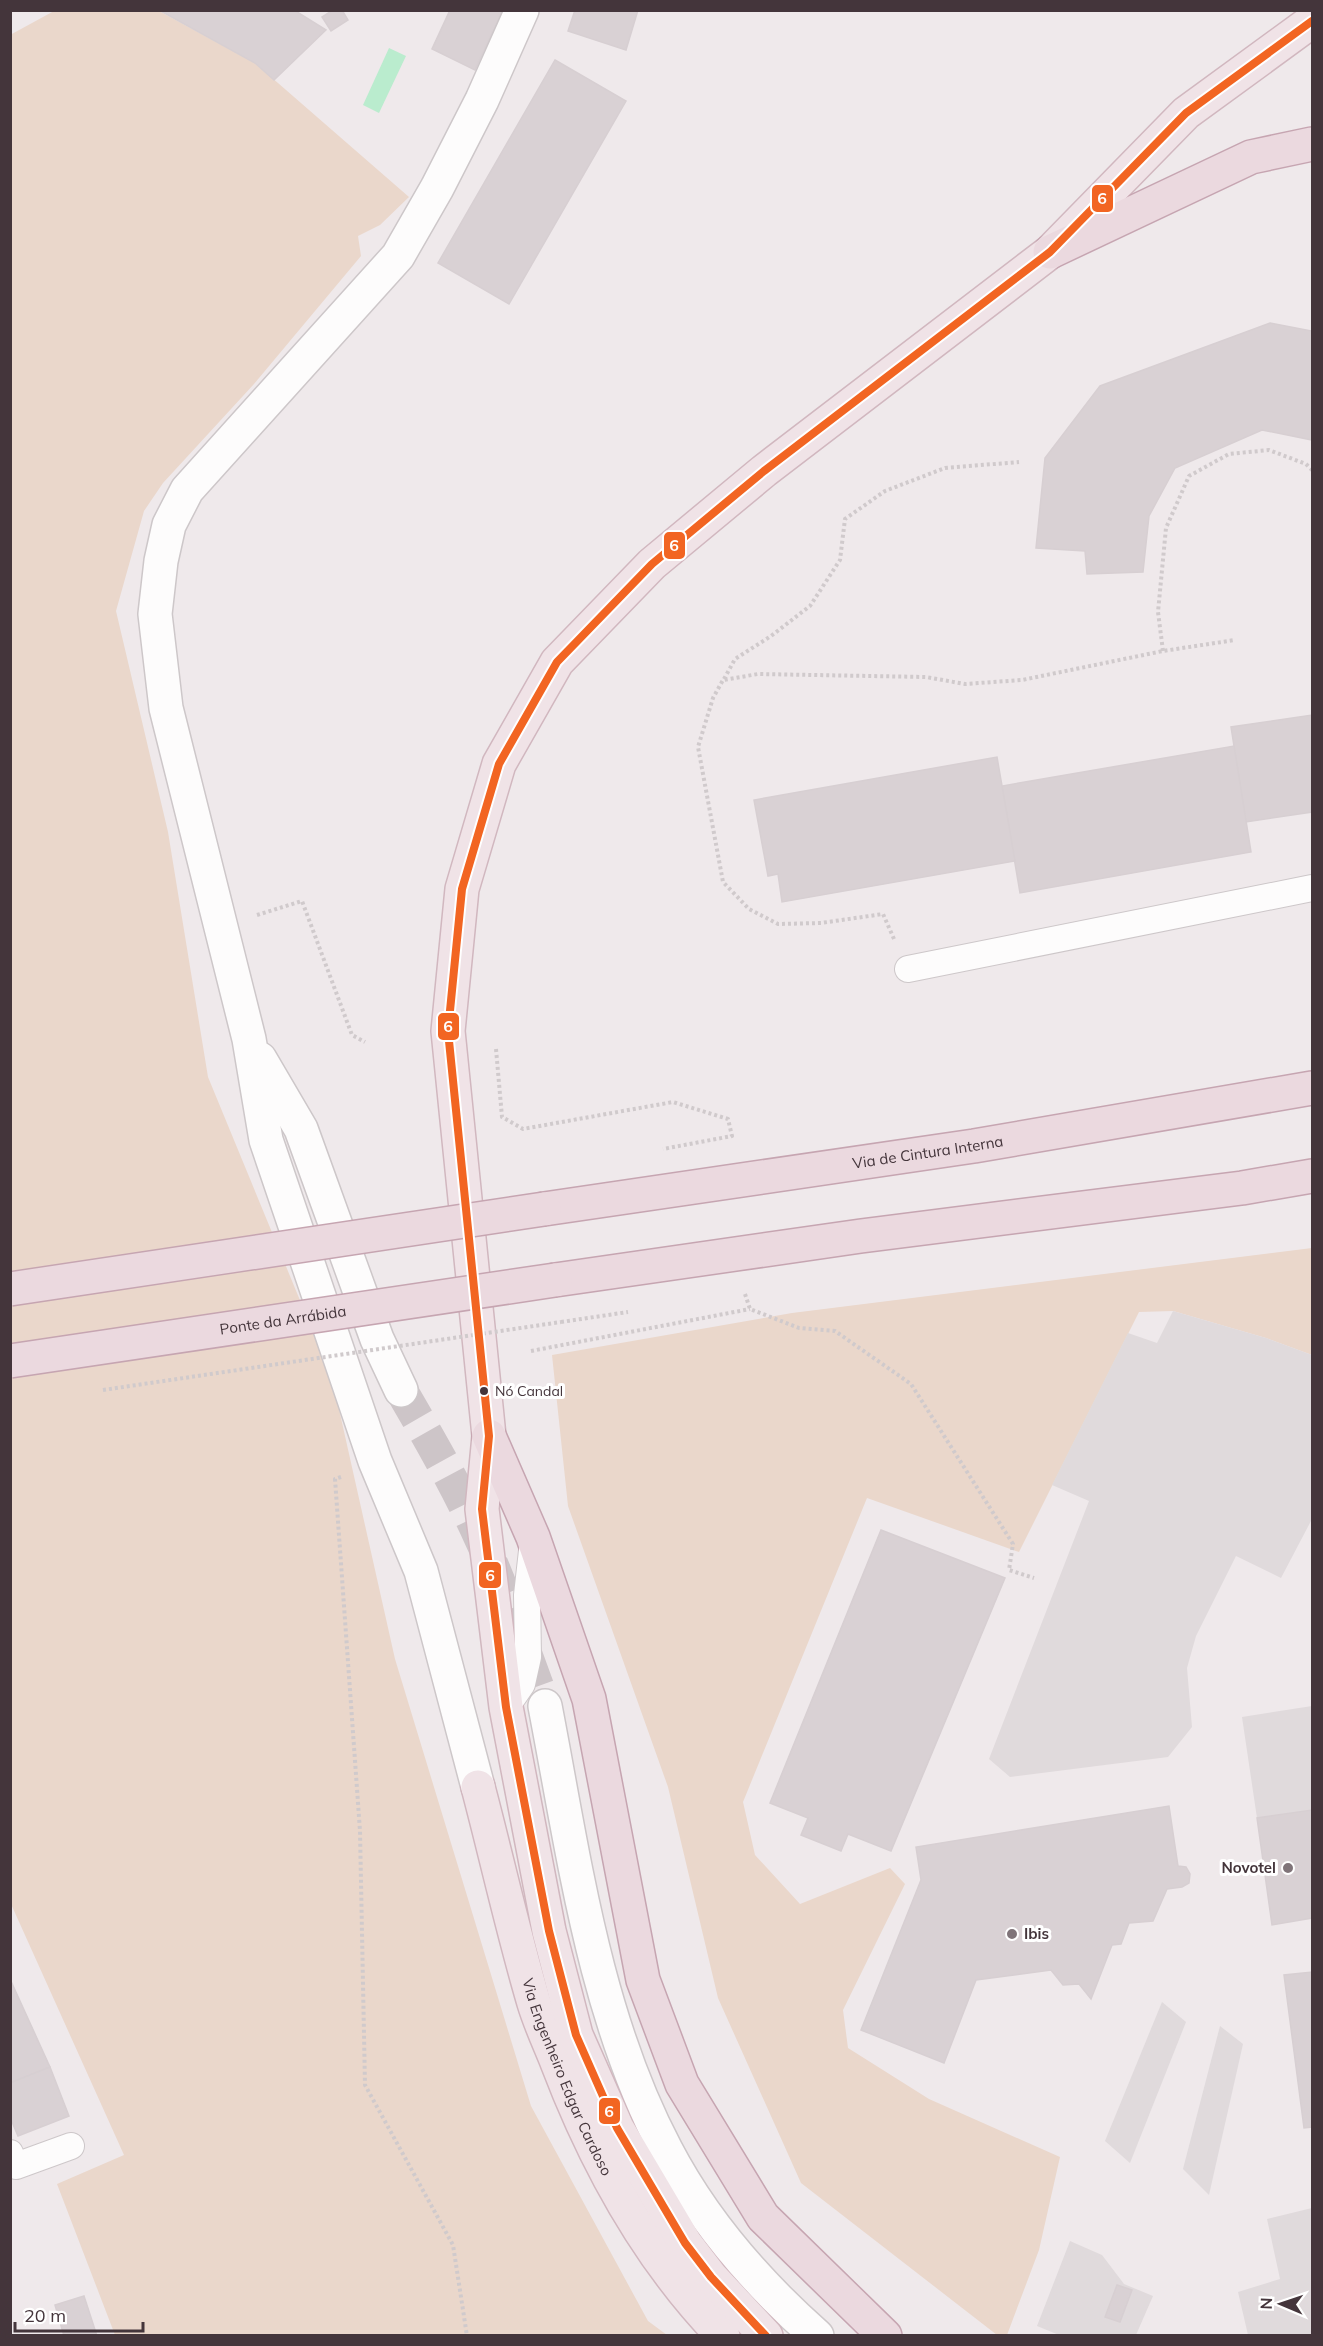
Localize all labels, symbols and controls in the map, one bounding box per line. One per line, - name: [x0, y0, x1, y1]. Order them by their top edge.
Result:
- line badge: 6: [1091, 184, 1114, 213]
- text: 6: [1097, 188, 1107, 208]
- line badge: 6: [663, 531, 686, 560]
- text: 6: [669, 535, 679, 555]
- line badge: 6: [437, 1012, 460, 1041]
- text: 6: [443, 1016, 453, 1036]
- street label: Via de Cintura Interna: [851, 1131, 1005, 1173]
- street label: Ponte da Arrábida: [218, 1301, 347, 1339]
- place label: Nó Candal: [495, 1382, 563, 1400]
- marker: Nó Candal: [478, 1385, 490, 1397]
- line badge: 6: [478, 1561, 502, 1589]
- text: 6: [485, 1565, 495, 1585]
- place label: Novotel: [1221, 1858, 1276, 1877]
- marker: Novotel: [1281, 1861, 1295, 1875]
- place label: Ibis: [1024, 1924, 1049, 1943]
- marker: Ibis: [1005, 1927, 1019, 1941]
- street label: Via Engenheiro Edgar Cardoso: [518, 1976, 616, 2179]
- line badge: 6: [598, 2097, 621, 2125]
- text: 6: [604, 2101, 614, 2121]
- north arrow: [1251, 2274, 1311, 2334]
- scale bar: [15, 2295, 142, 2333]
- text: N: [1256, 2297, 1276, 2310]
- text: 20 m: [24, 2304, 66, 2327]

